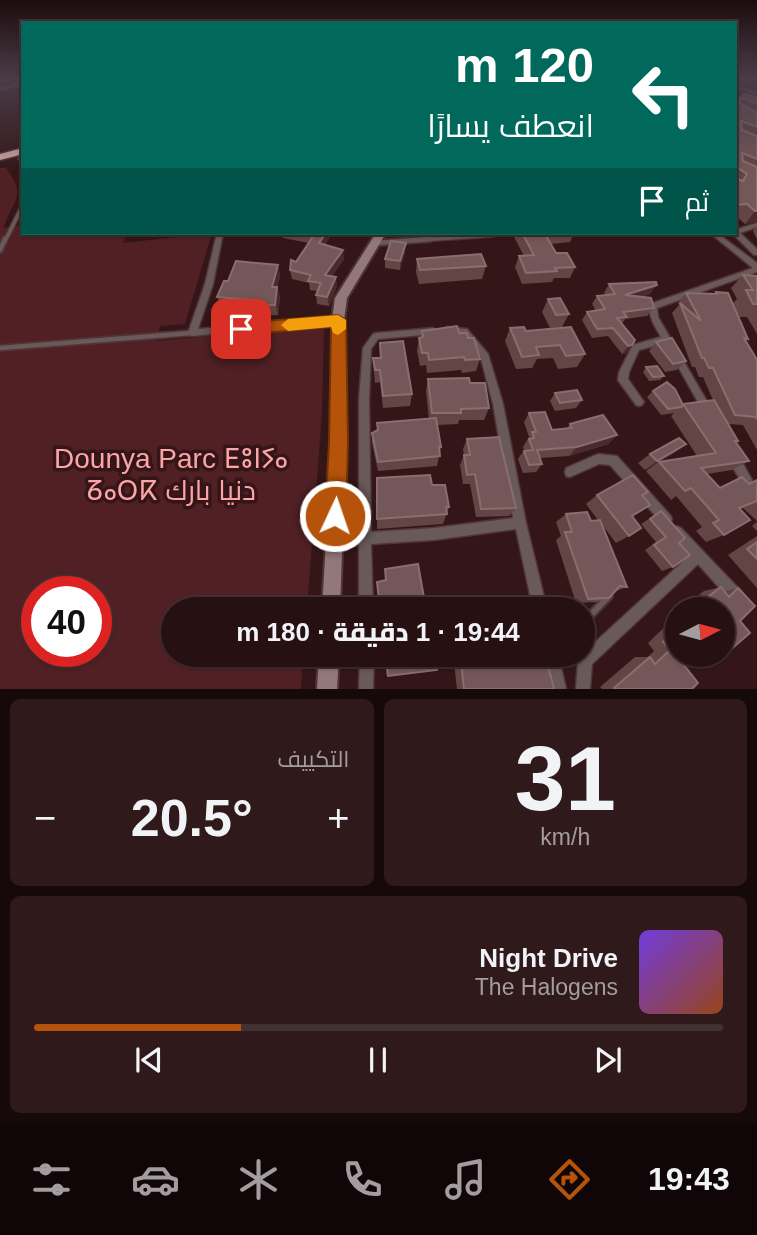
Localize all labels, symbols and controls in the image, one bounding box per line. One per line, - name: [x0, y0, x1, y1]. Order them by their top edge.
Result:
- text: 120 m: [455, 38, 594, 92]
- icon: left: [618, 49, 709, 140]
- text: انعطف يسارًا: [427, 108, 594, 144]
- icon: arrive: [633, 182, 671, 220]
- text: ثم: [685, 187, 709, 217]
- pin: [211, 299, 271, 359]
- icon: arrive: [222, 310, 260, 348]
- park label: Dounya Parc ⴹⵓⵏⵢⴰ ⵒⴰⵔⴽ دنيا بارك: [54, 443, 288, 506]
- position arrow: [298, 479, 372, 553]
- speed limit sign: 40: [21, 576, 112, 667]
- north arrow: [665, 597, 735, 667]
- map controls: [665, 597, 735, 667]
- text: 19:44 · 1 دقيقة · 180 m: [236, 617, 520, 647]
- text: 31: [515, 728, 616, 829]
- text: التكييف: [277, 746, 350, 772]
- text: 20.5°: [131, 789, 253, 847]
- text: −: [34, 797, 56, 839]
- text: +: [327, 797, 349, 839]
- text: km/h: [540, 824, 590, 850]
- text: Night Drive: [479, 943, 618, 973]
- text: The Halogens: [475, 974, 618, 1000]
- icon: previous: [130, 1041, 168, 1079]
- icon: pause: [359, 1041, 397, 1079]
- icon: next: [589, 1041, 627, 1079]
- icon: filters: [27, 1155, 76, 1204]
- icon: car: [131, 1155, 180, 1204]
- icon: climate: [234, 1155, 283, 1204]
- icon: phone: [338, 1155, 387, 1204]
- icon: music: [441, 1155, 490, 1204]
- icon: directions: [545, 1155, 594, 1204]
- text: 19:43: [648, 1161, 730, 1197]

